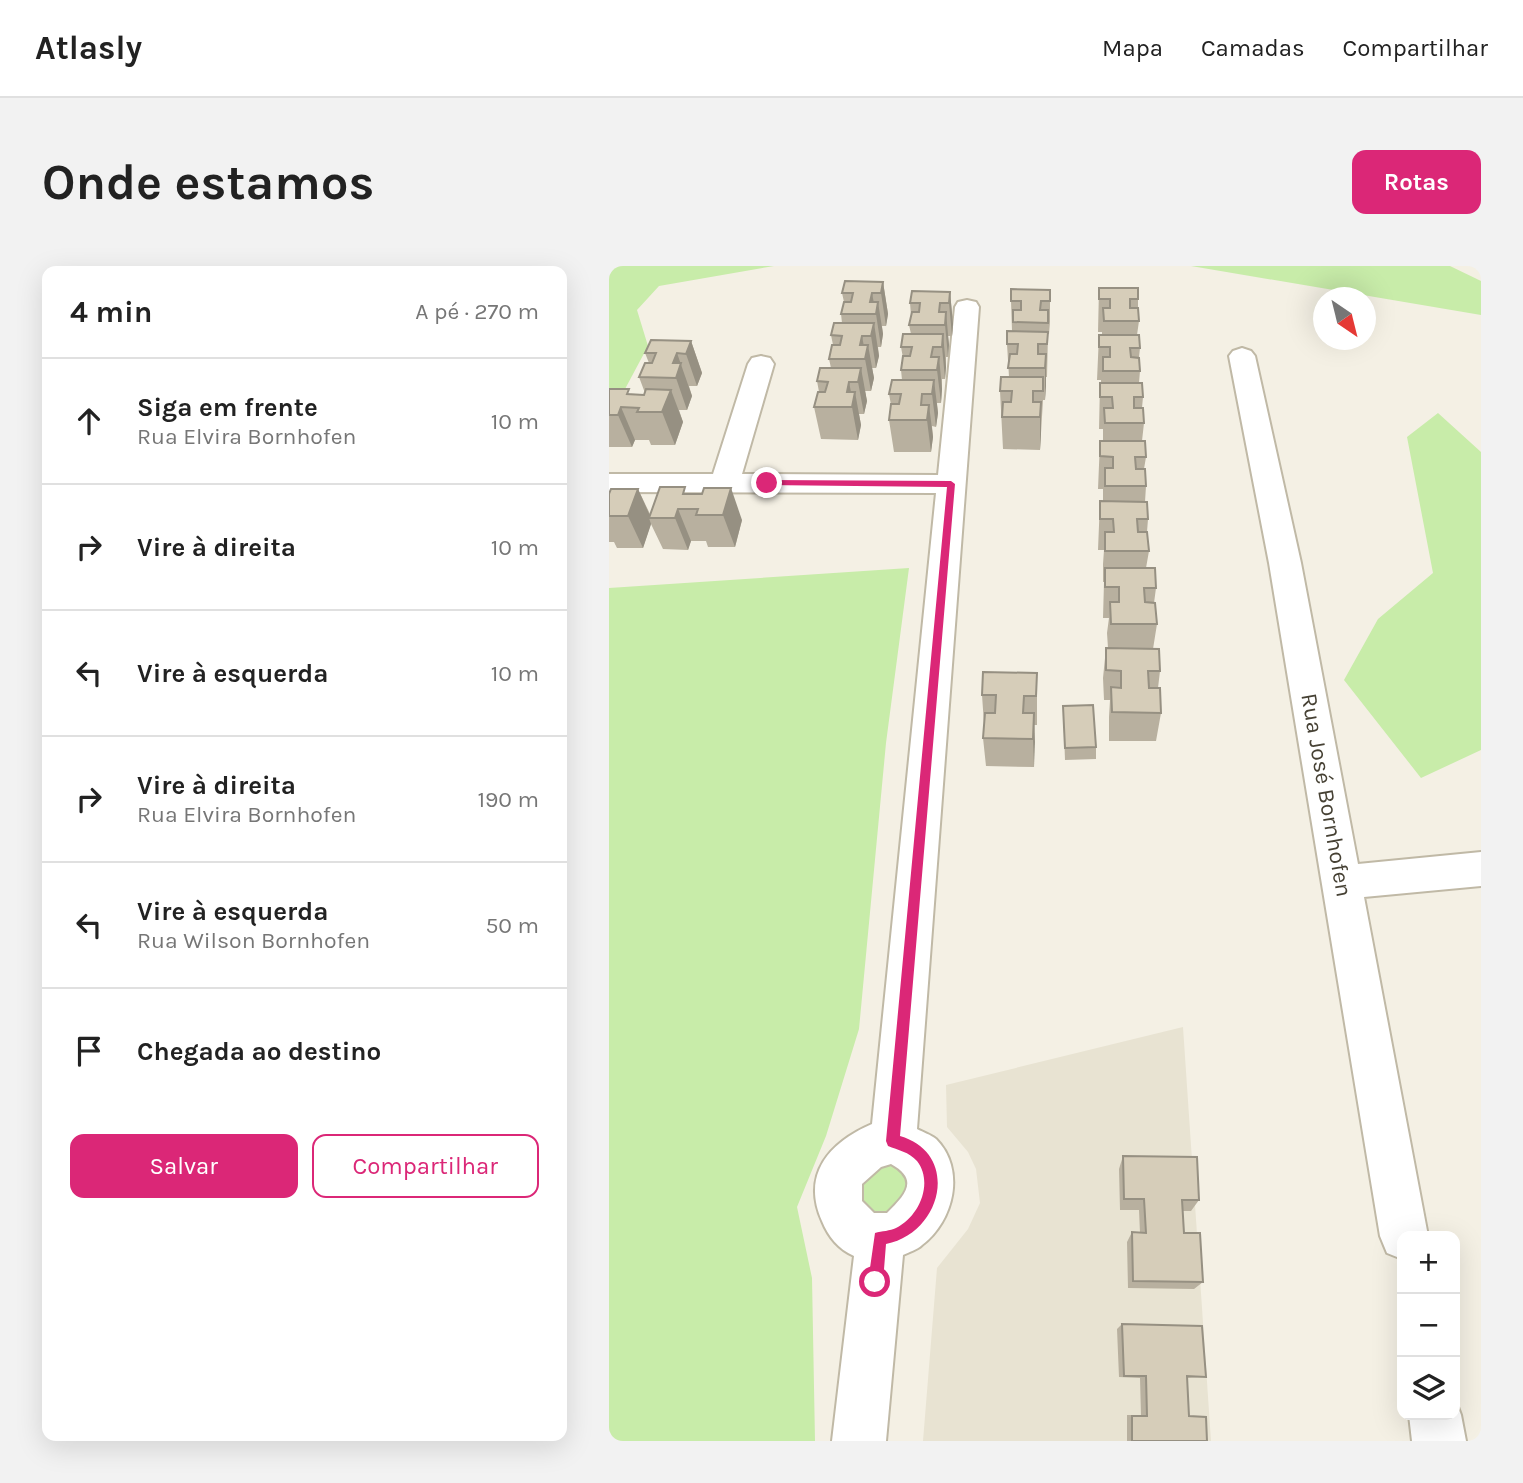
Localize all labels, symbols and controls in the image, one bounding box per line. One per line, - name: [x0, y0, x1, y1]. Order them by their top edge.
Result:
- text: Atlasly: [35, 29, 142, 67]
- text: Mapa: [1102, 34, 1163, 62]
- text: Camadas: [1201, 34, 1305, 62]
- text: Compartilhar: [1343, 34, 1488, 62]
- button: Rotas: [1352, 150, 1481, 214]
- text: Onde estamos: [42, 154, 374, 211]
- north arrow: [1313, 287, 1376, 350]
- text: 4 min: [70, 294, 152, 330]
- text: A pé · 270 m: [415, 298, 539, 325]
- text: Siga em frente: [137, 392, 318, 423]
- icon: ahead: [70, 402, 108, 440]
- text: 10 m: [491, 408, 539, 435]
- text: Rua Elvira Bornhofen: [137, 423, 356, 450]
- route end: [751, 467, 782, 498]
- icon: right: [70, 528, 108, 566]
- text: Vire à direita: [137, 532, 296, 563]
- text: 10 m: [491, 534, 539, 561]
- icon: left: [70, 654, 108, 692]
- text: Vire à esquerda: [137, 658, 328, 689]
- text: 10 m: [491, 660, 539, 687]
- street label: Rua José Bornhofen: [1295, 691, 1358, 899]
- text: Vire à direita: [137, 770, 296, 801]
- icon: right: [70, 780, 108, 818]
- text: 190 m: [477, 786, 539, 813]
- text: Rua Elvira Bornhofen: [137, 801, 356, 828]
- text: Vire à esquerda: [137, 896, 328, 927]
- icon: left: [70, 906, 108, 944]
- text: 50 m: [485, 912, 539, 939]
- text: Rua Wilson Bornhofen: [137, 927, 370, 954]
- icon: arrive: [70, 1032, 108, 1070]
- text: Chegada ao destino: [137, 1036, 381, 1067]
- button: Salvar: [70, 1134, 298, 1198]
- button: Compartilhar: [312, 1134, 539, 1198]
- map controls: [1397, 1231, 1460, 1420]
- button: +: [1397, 1231, 1460, 1294]
- route start: [859, 1266, 890, 1297]
- button: −: [1397, 1294, 1460, 1357]
- button: layers: [1397, 1357, 1460, 1420]

